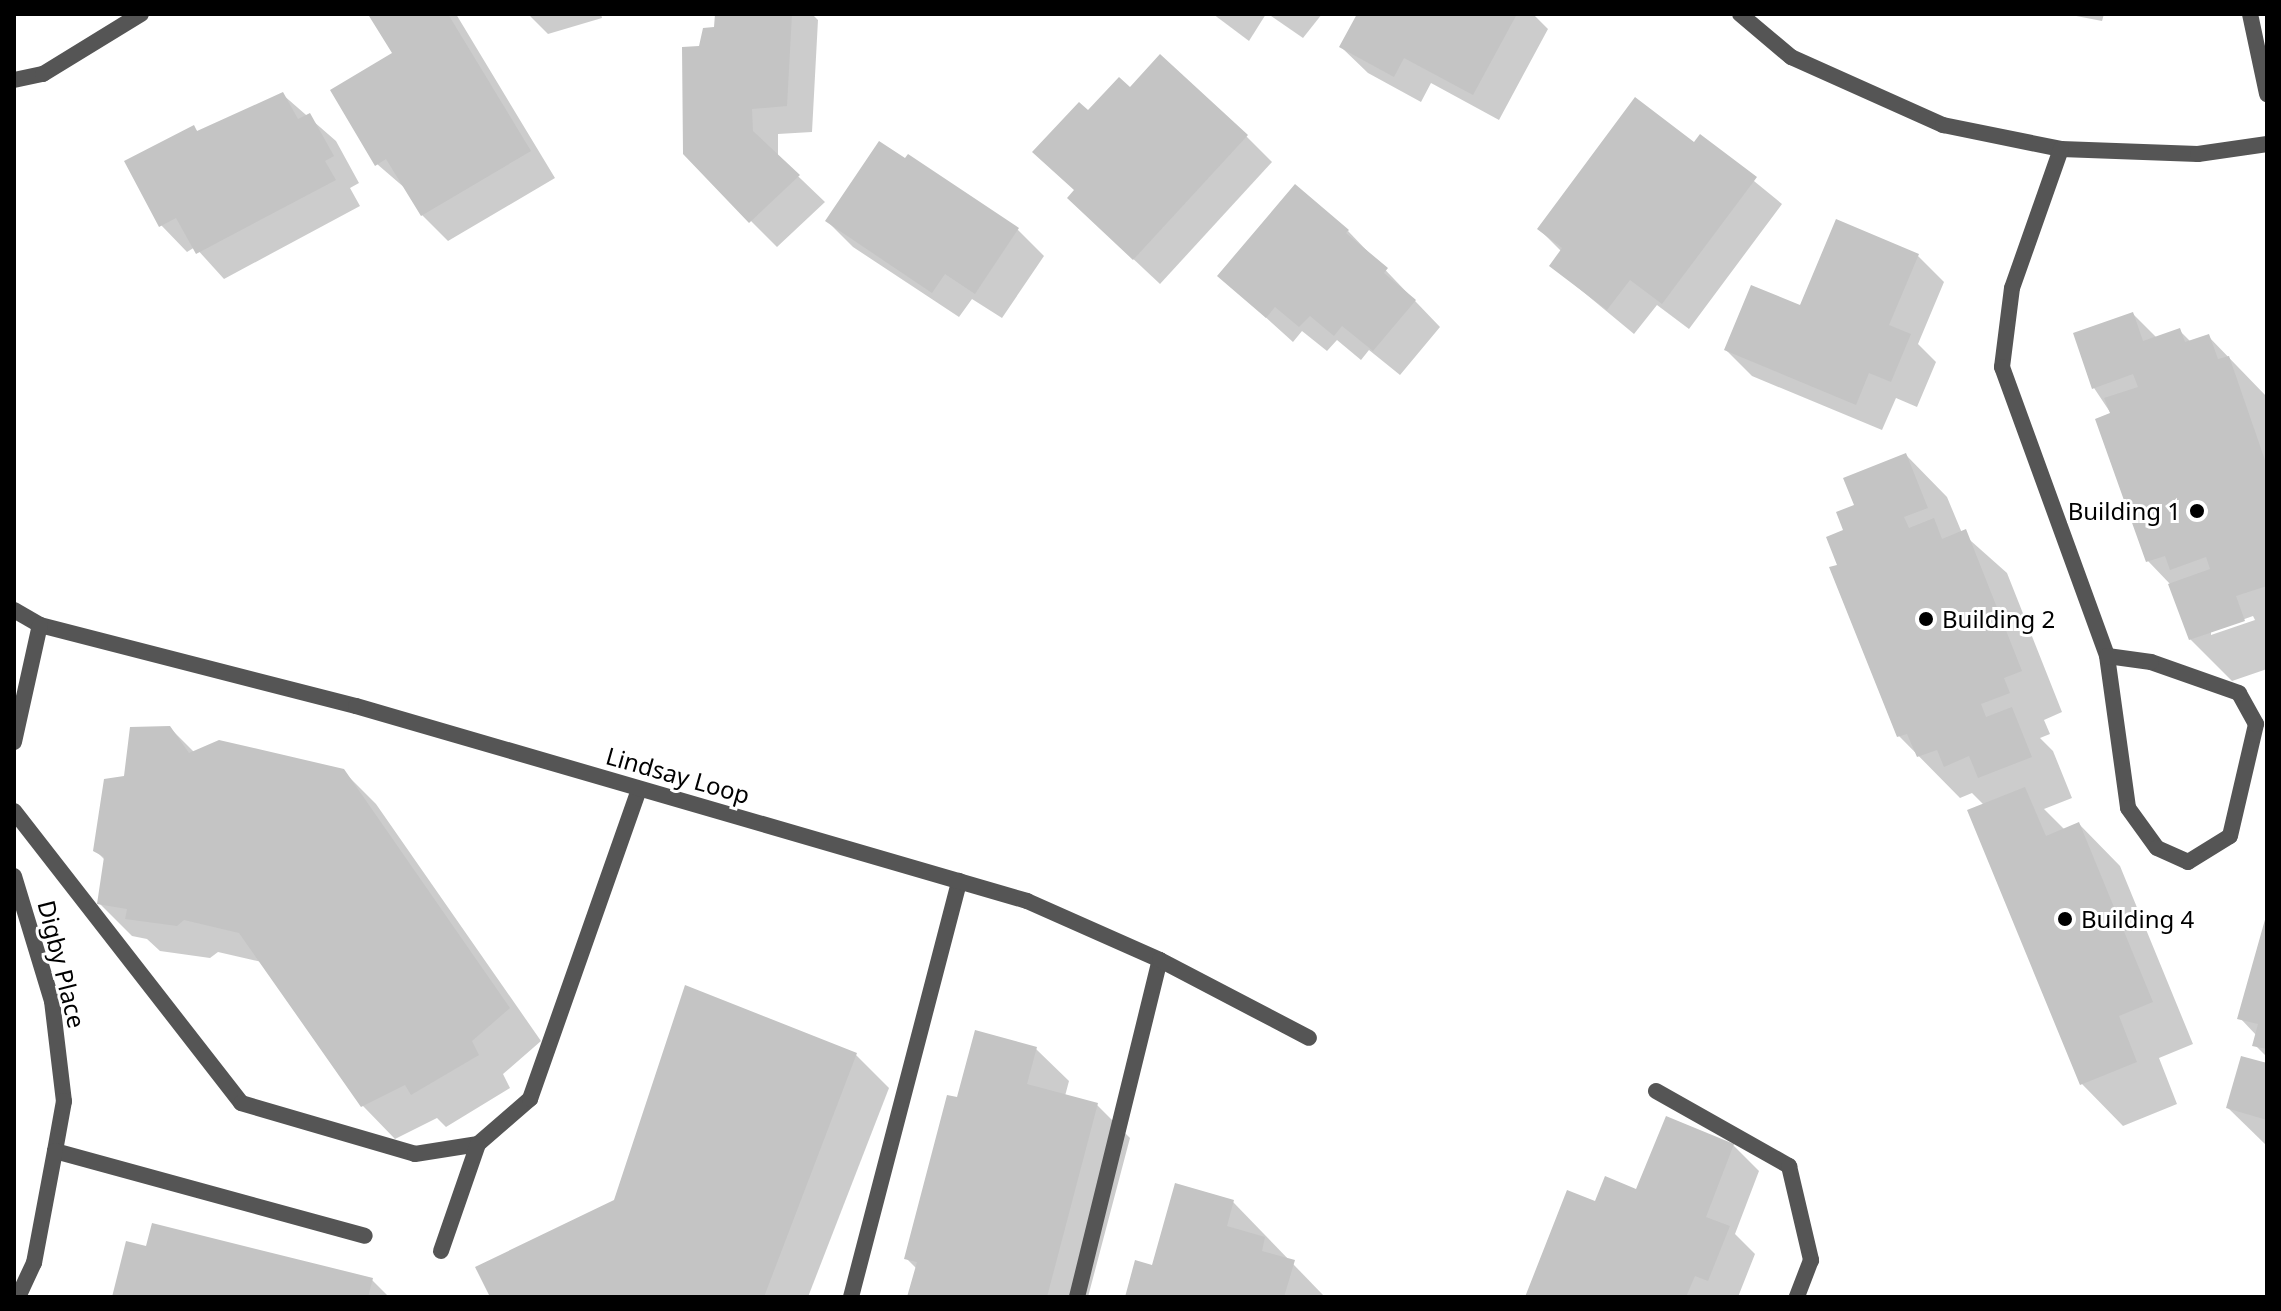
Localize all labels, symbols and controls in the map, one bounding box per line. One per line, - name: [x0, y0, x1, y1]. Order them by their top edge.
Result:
- place label: Building 1: [2068, 497, 2181, 525]
- marker: Building 1: [2188, 502, 2206, 520]
- place label: Building 2: [1942, 605, 2055, 633]
- marker: Building 2: [1917, 610, 1935, 628]
- street label: Lindsay Loop: [603, 741, 753, 809]
- street label: Digby Place: [32, 897, 92, 1031]
- place label: Building 4: [2081, 905, 2194, 933]
- marker: Building 4: [2056, 910, 2074, 928]

